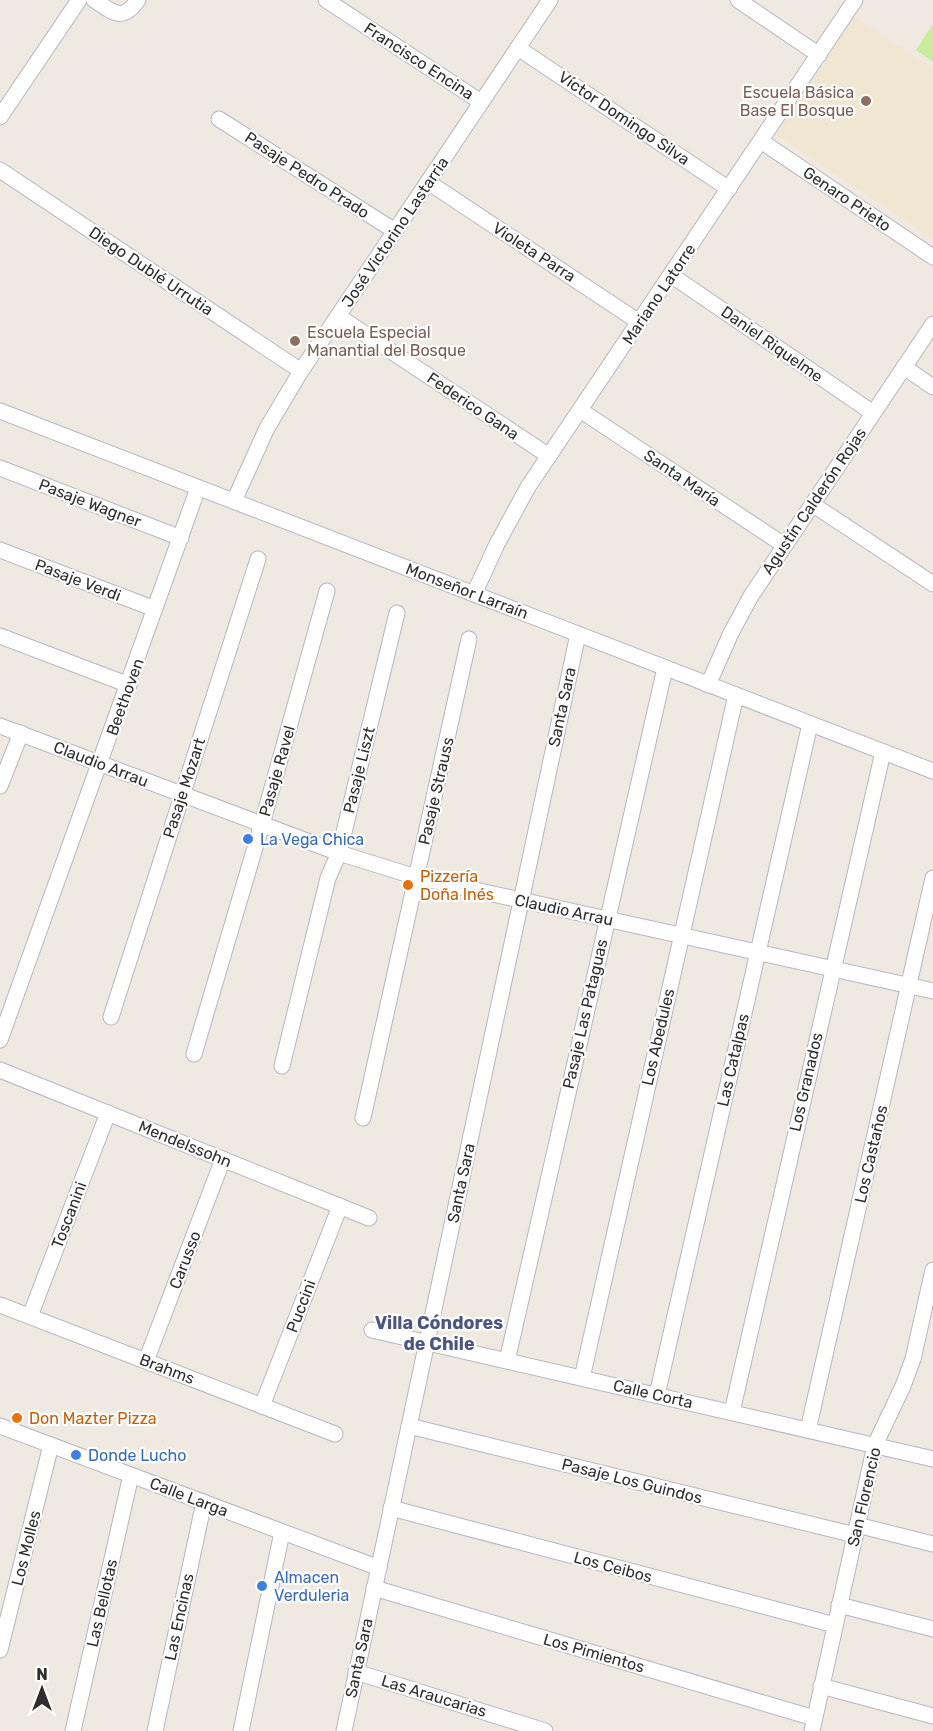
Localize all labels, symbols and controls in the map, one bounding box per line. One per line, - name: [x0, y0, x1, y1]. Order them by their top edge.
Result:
- street label: Francisco Encina: [361, 18, 477, 104]
- street label: Víctor Domingo Silva: [555, 67, 693, 169]
- place label: Escuela Básica Base El Bosque: [740, 83, 854, 120]
- marker: Escuela Básica Base El Bosque: [859, 94, 873, 108]
- street label: Pasaje Pedro Prado: [241, 128, 373, 222]
- street label: José Victorino Lastarria: [338, 153, 452, 311]
- street label: Genaro Prieto: [799, 163, 895, 235]
- street label: Violeta Parra: [489, 218, 579, 286]
- street label: Diego Dublé Urrutia: [85, 222, 217, 320]
- street label: Mariano Latorre: [618, 240, 700, 348]
- street label: Daniel Riquelme: [718, 302, 827, 386]
- place label: Escuela Especial Manantial del Bosque: [307, 323, 466, 360]
- marker: Escuela Especial Manantial del Bosque: [288, 334, 302, 348]
- street label: Federico Gana: [423, 368, 523, 444]
- street label: Agustín Calderón Rojas: [758, 424, 870, 578]
- street label: Santa María: [640, 446, 724, 510]
- street label: Pasaje Wagner: [36, 475, 144, 531]
- street label: Pasaje Verdi: [32, 555, 124, 605]
- street label: Monseñor Larraín: [403, 559, 531, 623]
- street label: Beethoven: [102, 656, 148, 738]
- street label: Santa Sara: [544, 665, 580, 749]
- street label: Pasaje Ravel: [255, 723, 299, 819]
- street label: Pasaje Liszt: [339, 725, 379, 815]
- street label: Pasaje Strauss: [414, 735, 458, 847]
- street label: Pasaje Mozart: [159, 736, 209, 840]
- street label: Claudio Arrau: [51, 737, 151, 791]
- place label: La Vega Chica: [260, 830, 364, 849]
- marker: La Vega Chica: [241, 832, 255, 846]
- place label: Pizzería Doña Inés: [420, 867, 494, 904]
- marker: Pizzería Doña Inés: [401, 878, 415, 892]
- street label: Claudio Arrau: [513, 890, 615, 930]
- street label: Pasaje Las Pataguas: [559, 937, 611, 1091]
- street label: Los Abedules: [638, 987, 678, 1087]
- street label: Las Catalpas: [713, 1012, 753, 1108]
- street label: Los Granados: [785, 1031, 827, 1133]
- street label: Los Castaños: [851, 1103, 891, 1205]
- street label: Mendelssohn: [136, 1117, 234, 1171]
- street label: Santa Sara: [443, 1141, 479, 1225]
- street label: Toscanini: [48, 1179, 90, 1251]
- street label: Carusso: [165, 1228, 205, 1292]
- street label: Puccini: [282, 1277, 320, 1335]
- district label: Villa Cóndores de Chile: [375, 1312, 503, 1355]
- street label: Brahms: [137, 1350, 197, 1388]
- street label: Calle Corta: [611, 1376, 695, 1412]
- place label: Don Mazter Pizza: [29, 1409, 157, 1428]
- marker: Don Mazter Pizza: [10, 1411, 24, 1425]
- place label: Donde Lucho: [88, 1446, 186, 1465]
- street label: San Florencio: [843, 1446, 885, 1548]
- marker: Donde Lucho: [69, 1448, 83, 1462]
- street label: Pasaje Los Guindos: [560, 1454, 704, 1508]
- street label: Calle Larga: [147, 1473, 231, 1521]
- street label: Los Molles: [7, 1508, 45, 1588]
- street label: Los Ceibos: [572, 1547, 654, 1587]
- street label: Las Bellotas: [83, 1557, 121, 1649]
- place label: Almacen Verduleria: [274, 1568, 349, 1605]
- street label: Las Encinas: [160, 1572, 198, 1662]
- marker: Almacen Verduleria: [255, 1579, 269, 1593]
- street label: Santa Sara: [341, 1616, 377, 1700]
- street label: Los Pimientos: [541, 1629, 647, 1677]
- north arrow: [12, 1659, 72, 1719]
- text: N: [36, 1665, 48, 1684]
- street label: Las Araucarias: [379, 1671, 489, 1721]

